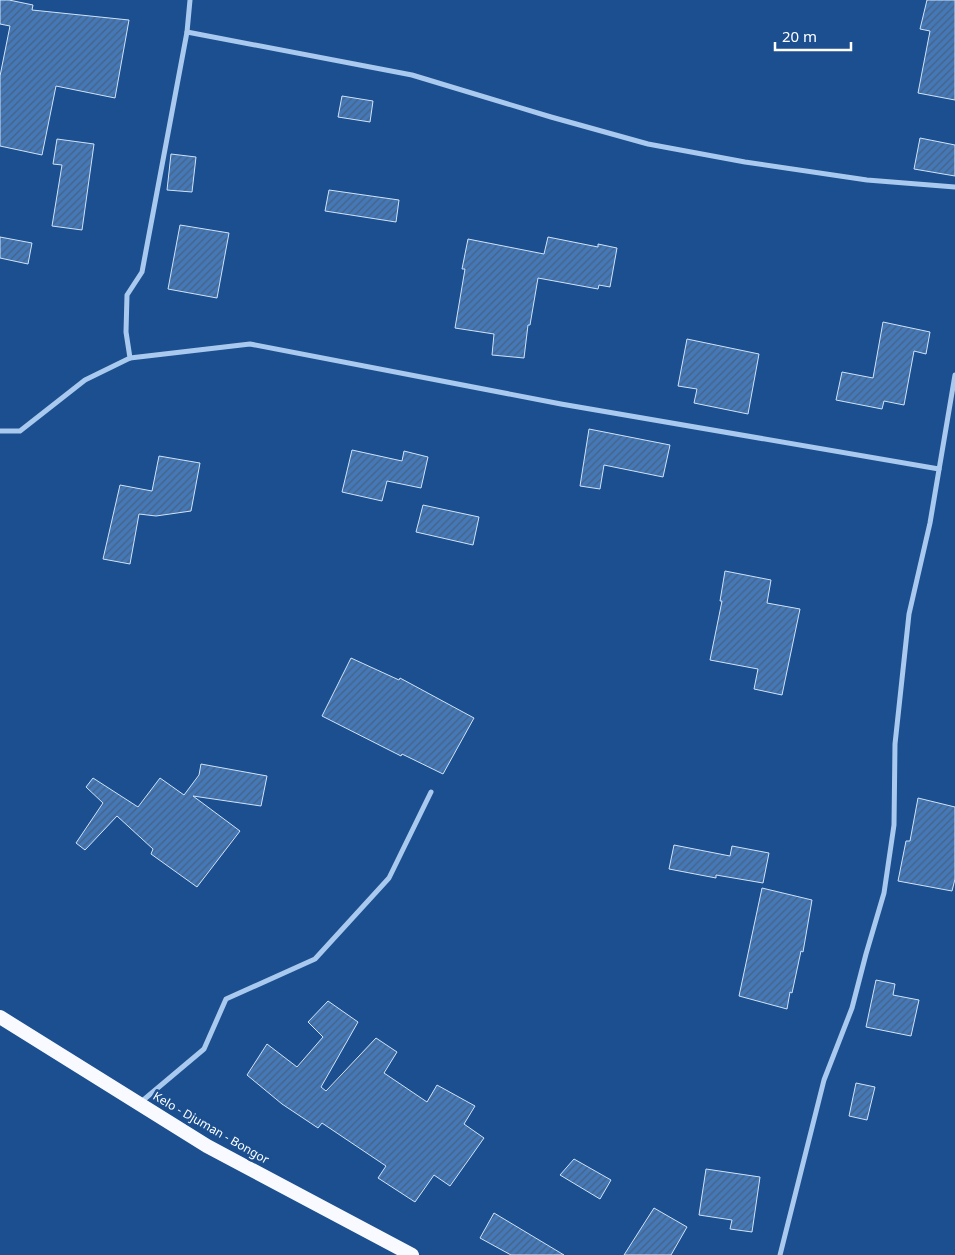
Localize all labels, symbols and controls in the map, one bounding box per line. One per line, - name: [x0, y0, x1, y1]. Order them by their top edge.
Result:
- scale bar: [775, 20, 851, 52]
- text: 20 m: [782, 26, 817, 46]
- street label: Kelo - Djuman - Bongor: [150, 1087, 272, 1168]

